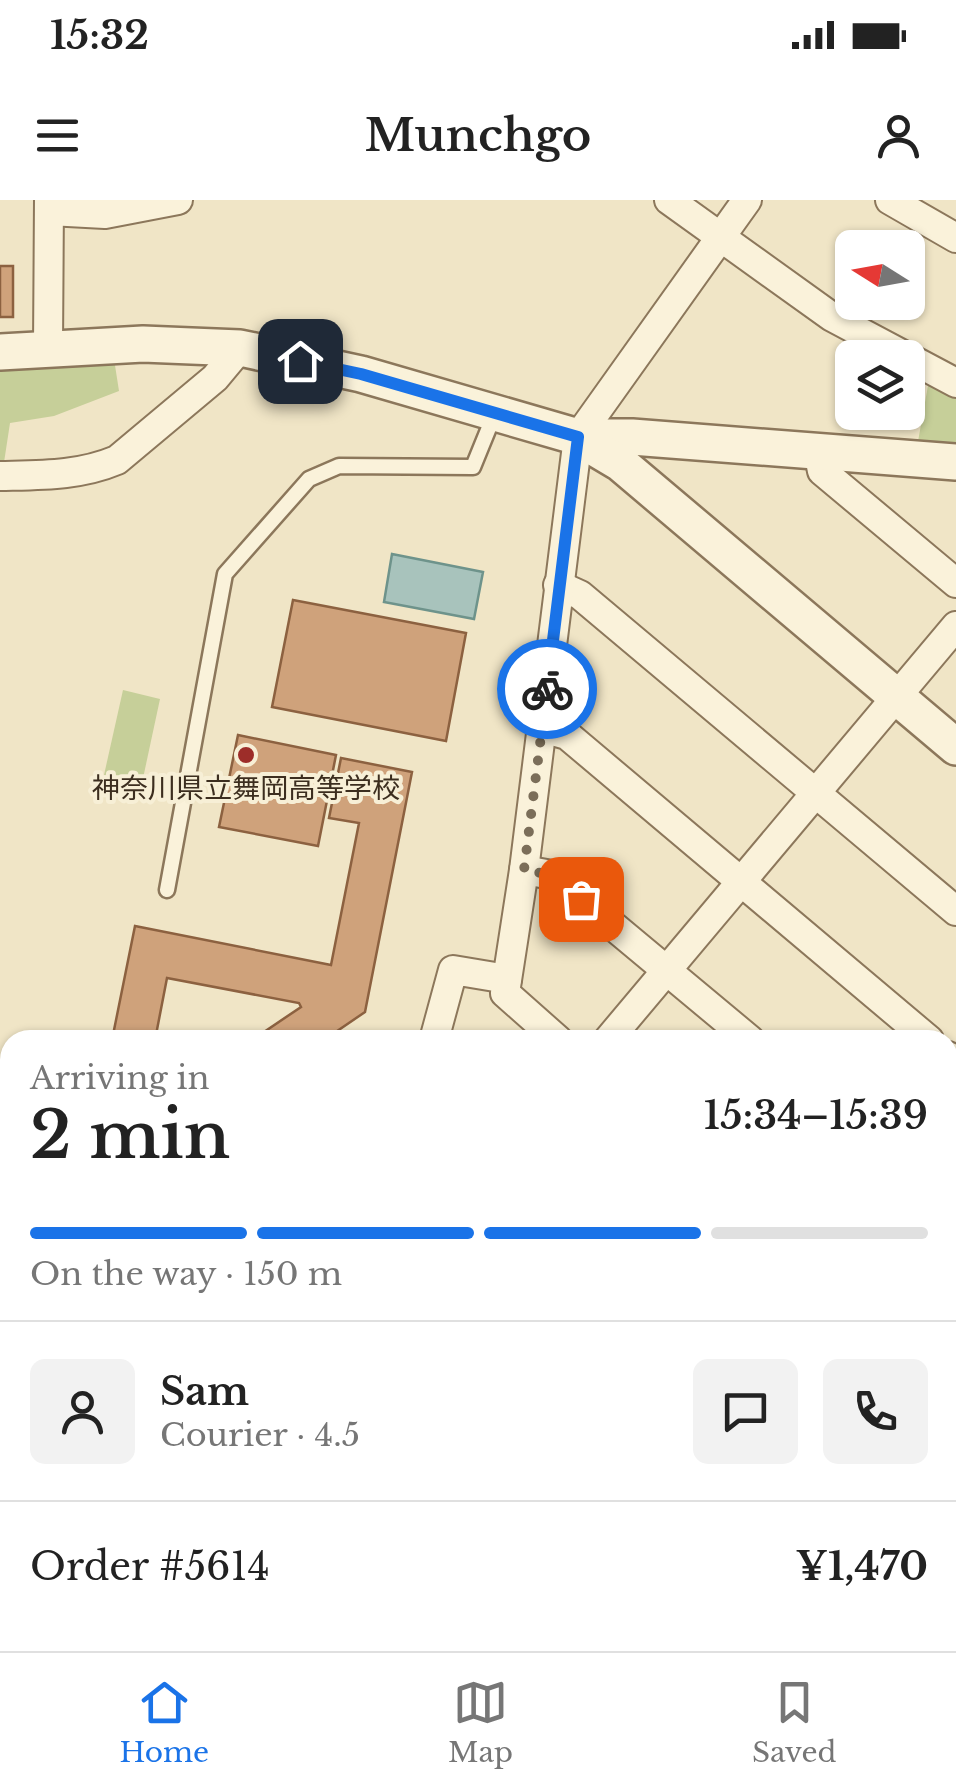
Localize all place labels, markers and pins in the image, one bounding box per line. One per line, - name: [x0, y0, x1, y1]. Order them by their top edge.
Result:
- pin: [258, 319, 343, 404]
- marker: 神奈川県立舞岡高等学校: [235, 744, 257, 766]
- place label: 神奈川県立舞岡高等学校: [92, 771, 400, 806]
- pin: [539, 857, 624, 942]

